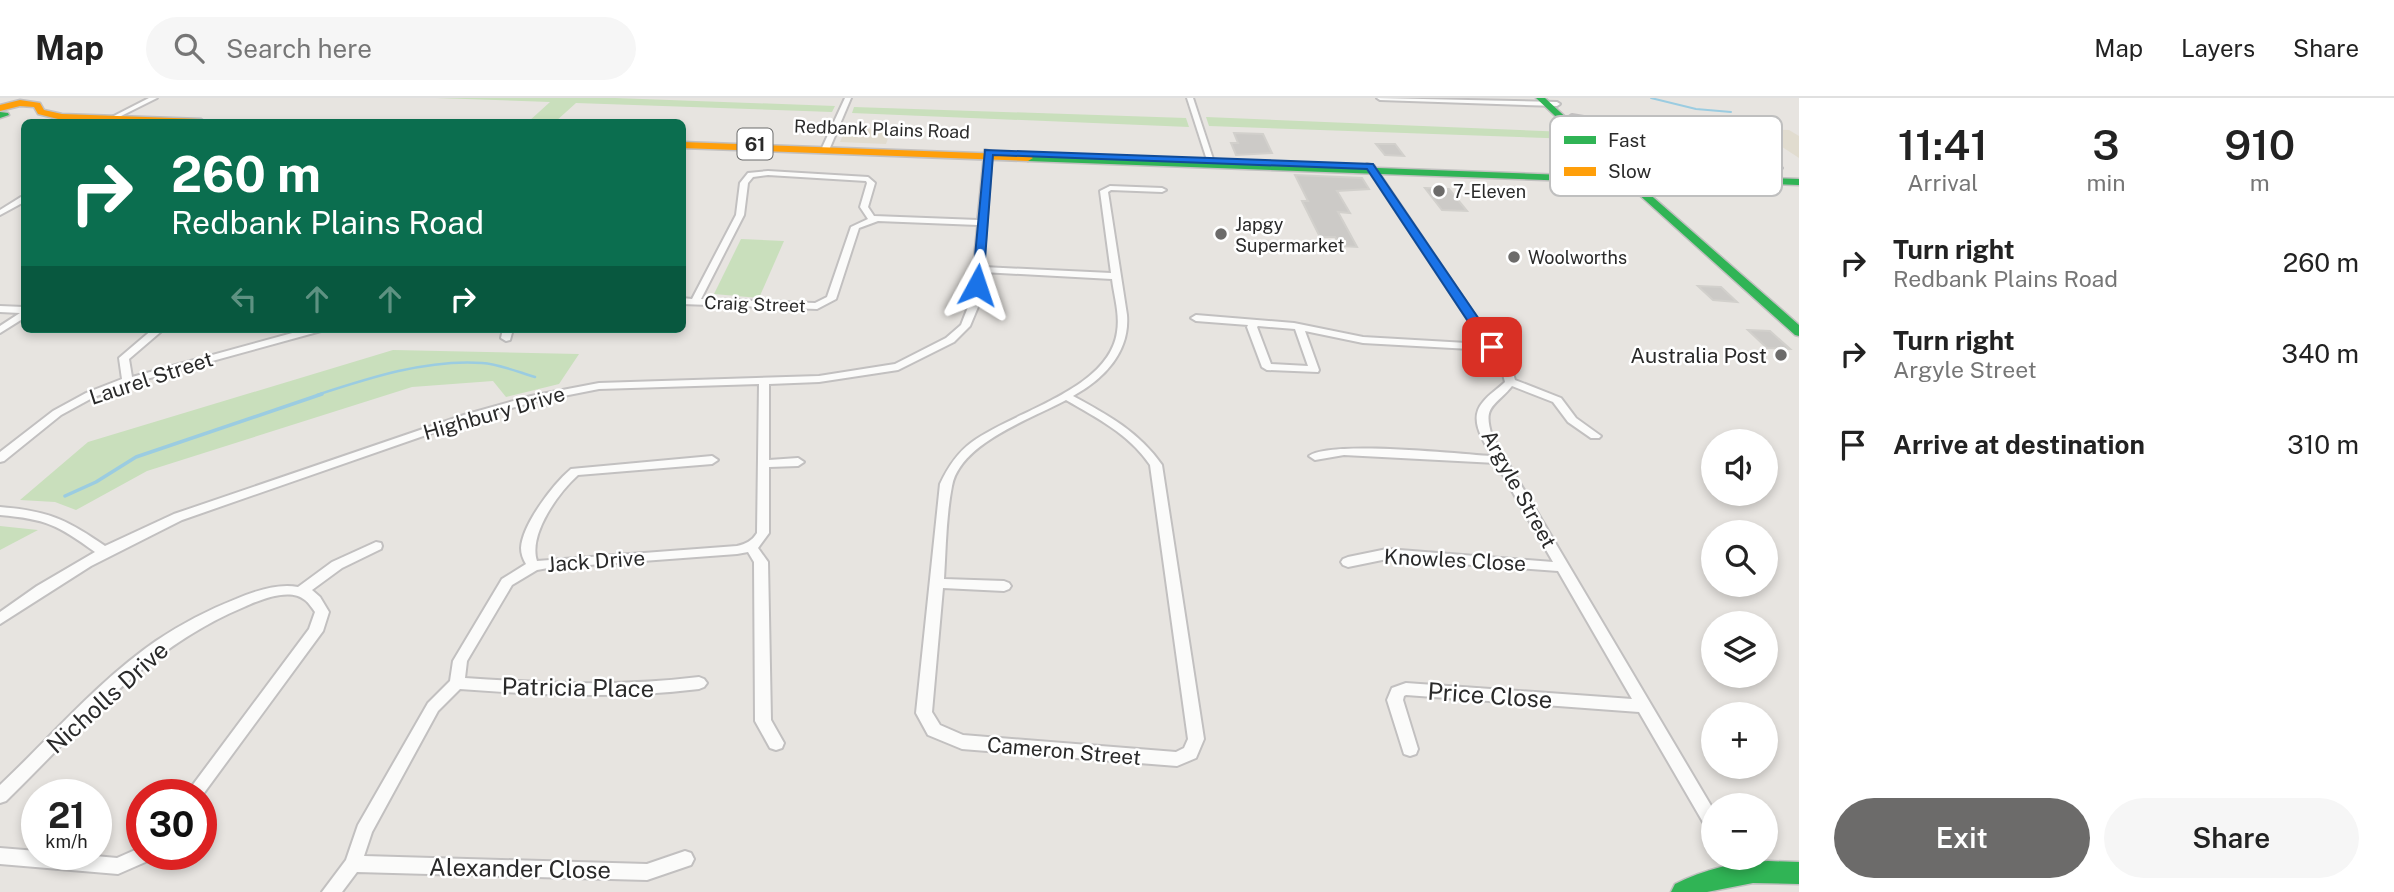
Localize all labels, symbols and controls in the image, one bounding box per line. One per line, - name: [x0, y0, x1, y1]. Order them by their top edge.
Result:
- search box: [146, 17, 636, 80]
- text: Map: [35, 29, 104, 67]
- icon: search: [170, 29, 208, 67]
- text: Search here: [226, 33, 372, 64]
- text: Map: [2094, 34, 2143, 62]
- text: Layers: [2181, 34, 2255, 62]
- text: Share: [2293, 34, 2359, 62]
- street label: Redbank Plains Road: [794, 115, 970, 143]
- legend: [1550, 116, 1782, 196]
- text: 11:41: [1898, 120, 1988, 169]
- text: 3: [2092, 120, 2120, 169]
- text: 910: [2224, 120, 2295, 169]
- road number: 61: [738, 128, 772, 159]
- text: Fast: [1608, 129, 1646, 151]
- text: 260 m: [171, 145, 321, 203]
- icon: right: [56, 147, 147, 238]
- text: Slow: [1608, 160, 1652, 182]
- text: Arrival: [1907, 169, 1978, 196]
- text: min: [2086, 169, 2126, 196]
- text: m: [2250, 169, 2270, 196]
- place label: 7-Eleven: [1453, 181, 1526, 202]
- marker: 7-Eleven: [1431, 183, 1447, 199]
- text: Redbank Plains Road: [171, 204, 484, 241]
- place label: Japgy Supermarket: [1235, 214, 1345, 256]
- marker: Japgy Supermarket: [1213, 226, 1229, 242]
- text: Turn right: [1893, 234, 2015, 265]
- icon: right: [1834, 244, 1872, 282]
- place label: Woolworths: [1528, 247, 1627, 268]
- text: 260 m: [2283, 247, 2359, 278]
- position arrow: [940, 248, 1014, 322]
- marker: Woolworths: [1506, 249, 1522, 265]
- text: Redbank Plains Road: [1893, 265, 2118, 292]
- icon: left: [225, 280, 263, 318]
- icon: ahead: [298, 280, 336, 318]
- icon: ahead: [371, 280, 409, 318]
- icon: right: [444, 280, 482, 318]
- street label: Craig Street: [704, 292, 806, 316]
- pin: [1462, 317, 1522, 377]
- text: Turn right: [1893, 325, 2015, 356]
- icon: arrive: [1473, 328, 1511, 366]
- icon: right: [1834, 335, 1872, 373]
- text: 340 m: [2282, 338, 2359, 369]
- place label: Australia Post: [1630, 343, 1767, 368]
- street label: Laurel Street: [86, 346, 216, 410]
- marker: Australia Post: [1773, 347, 1789, 363]
- text: Argyle Street: [1893, 356, 2037, 383]
- street label: Highbury Drive: [420, 381, 568, 445]
- street label: Argyle Street: [1476, 426, 1562, 552]
- icon: arrive: [1834, 426, 1872, 464]
- map controls: [1701, 429, 1778, 870]
- button: sound: [1701, 429, 1778, 506]
- text: Arrive at destination: [1893, 429, 2145, 460]
- text: 310 m: [2287, 429, 2359, 460]
- button: search: [1701, 520, 1778, 597]
- street label: Knowles Close: [1383, 544, 1527, 576]
- street label: Jack Drive: [546, 545, 646, 577]
- button: layers: [1701, 611, 1778, 688]
- street label: Nicholls Drive: [41, 635, 173, 759]
- street label: Patricia Place: [501, 672, 655, 702]
- street label: Price Close: [1427, 677, 1553, 713]
- button: +: [1701, 702, 1778, 779]
- street label: Cameron Street: [986, 732, 1142, 770]
- speed limit sign: 30: [126, 779, 217, 870]
- button: −: [1701, 793, 1778, 870]
- text: 21: [48, 795, 85, 836]
- button: Exit: [1834, 798, 2090, 878]
- button: Share: [2104, 798, 2359, 878]
- text: km/h: [45, 831, 88, 852]
- street label: Alexander Close: [429, 852, 611, 884]

